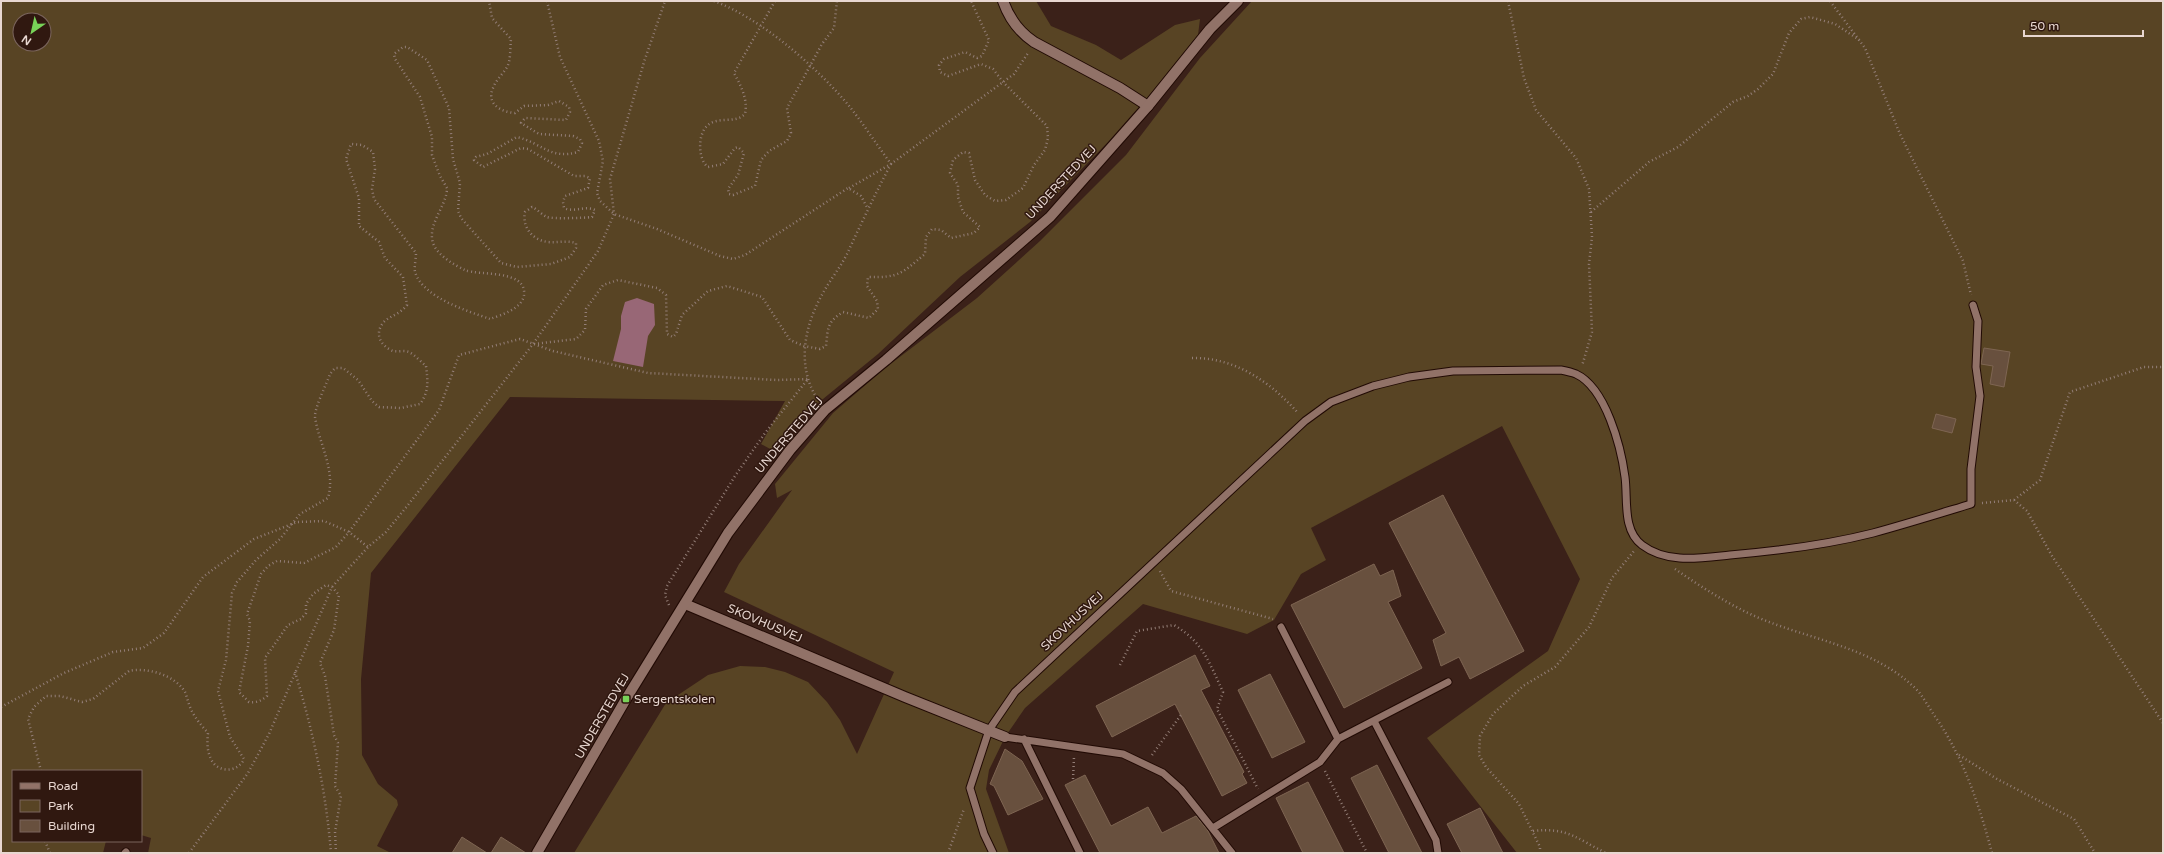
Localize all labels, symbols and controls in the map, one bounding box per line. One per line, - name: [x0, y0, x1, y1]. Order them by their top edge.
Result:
- north arrow: [12, 12, 52, 52]
- scale bar: [2024, 12, 2143, 38]
- text: 50 m: [2030, 19, 2059, 33]
- text: N: [19, 32, 34, 48]
- street label: UNDERSTEDVEJ: [1023, 142, 1099, 222]
- street label: UNDERSTEDVEJ: [752, 394, 826, 476]
- street label: SKOVHUSVEJ: [1038, 589, 1106, 653]
- street label: SKOVHUSVEJ: [725, 601, 805, 645]
- street label: UNDERSTEDVEJ: [572, 671, 632, 761]
- place label: Sergentskolen: [634, 692, 715, 706]
- marker: Sergentskolen: [621, 694, 631, 704]
- legend: [12, 770, 142, 842]
- text: Road: [48, 779, 78, 793]
- text: Park: [48, 799, 74, 813]
- text: Building: [48, 819, 95, 833]

